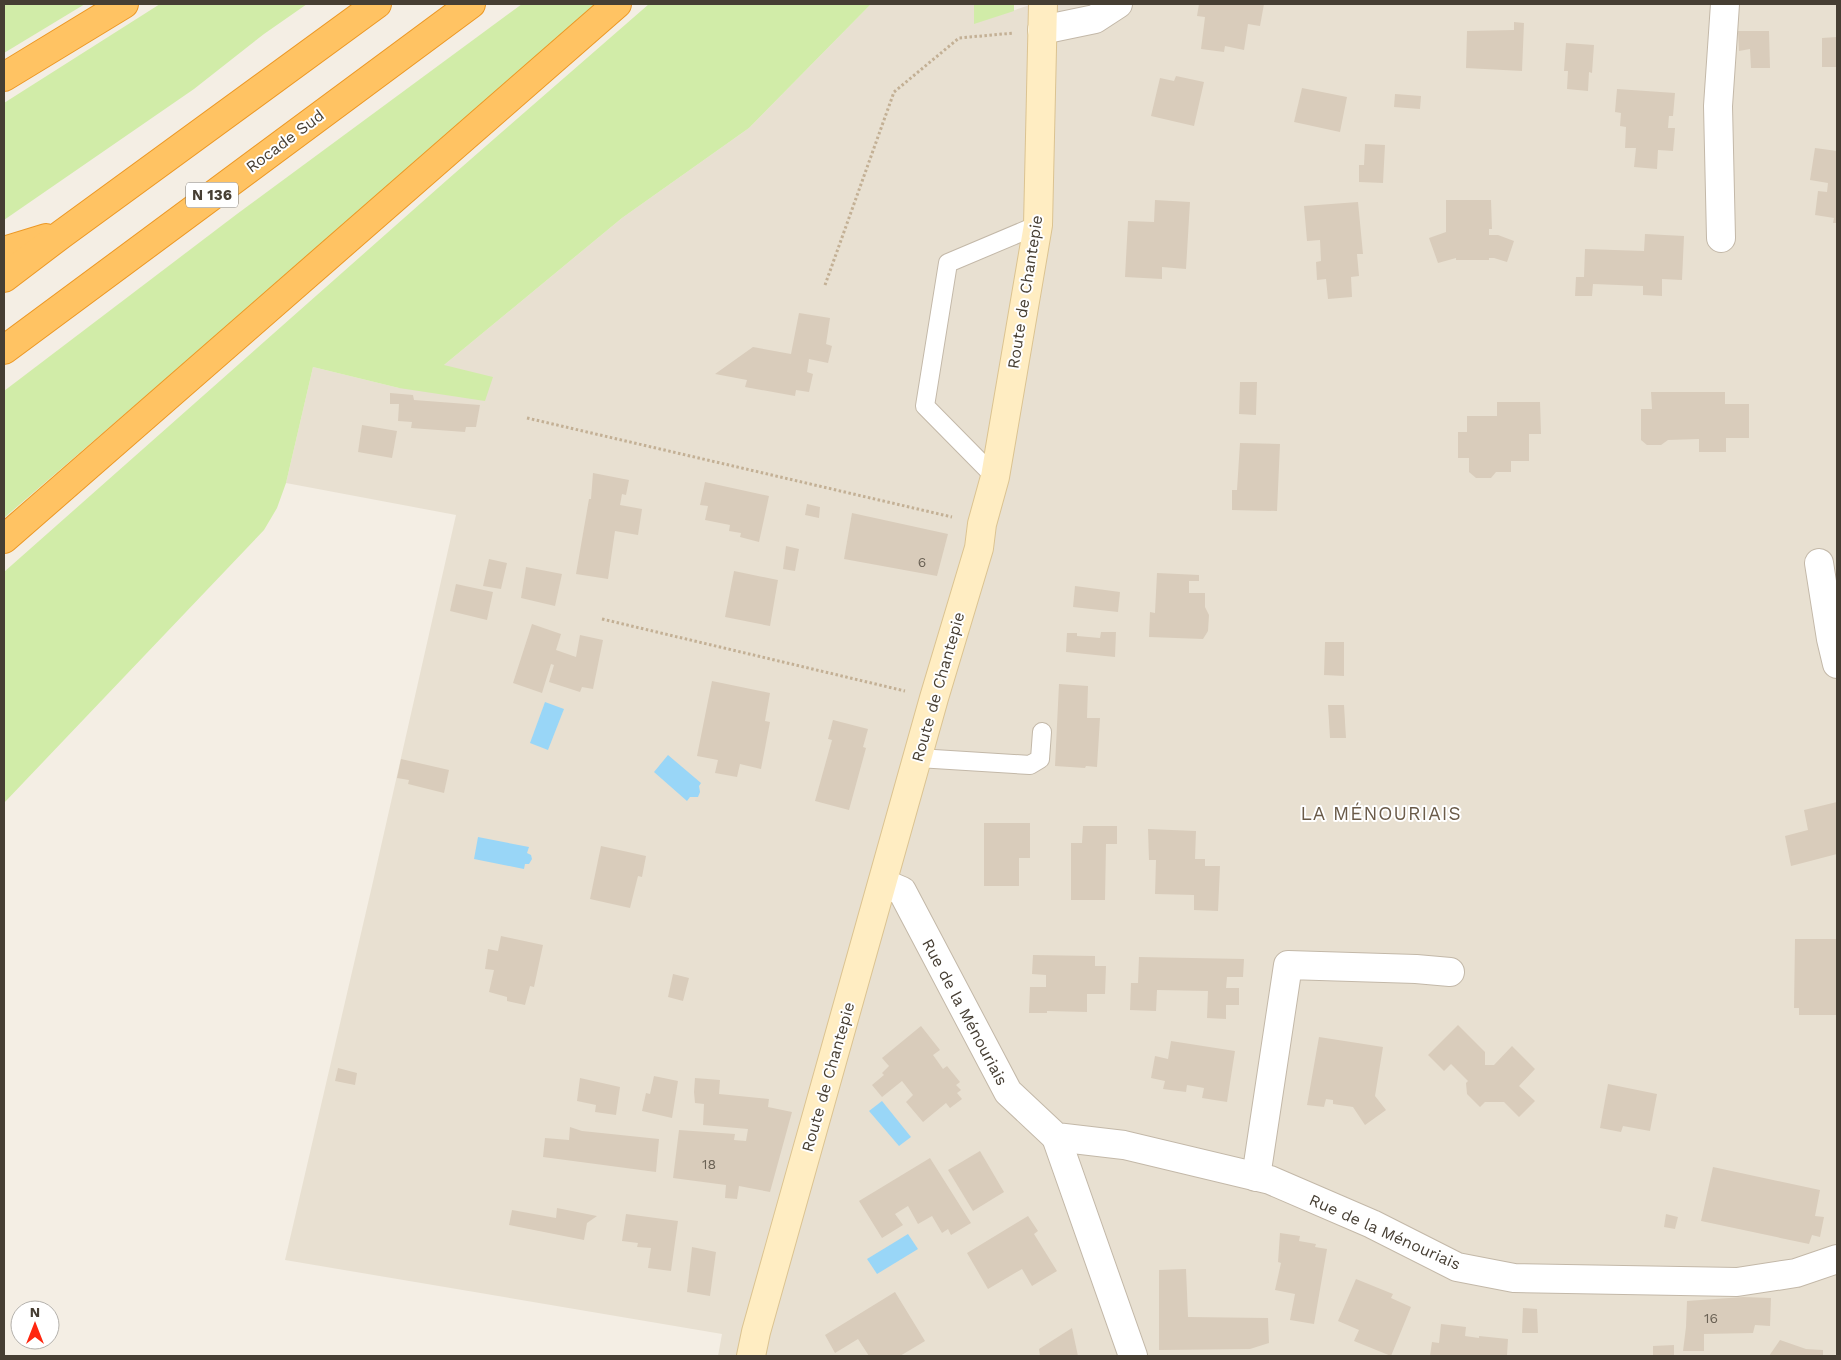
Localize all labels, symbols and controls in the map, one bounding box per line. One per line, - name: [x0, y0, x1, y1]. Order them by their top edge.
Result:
- street label: Rocade Sud: [242, 105, 328, 177]
- road number: N 136: [186, 182, 238, 208]
- street label: Route de Chantepie: [1003, 214, 1047, 370]
- house number: 6: [918, 554, 926, 570]
- street label: Route de Chantepie: [907, 610, 969, 764]
- district label: LA MÉNOURIAIS: [1300, 802, 1462, 825]
- street label: Rue de la Ménouriais: [918, 935, 1012, 1089]
- street label: Route de Chantepie: [797, 1000, 859, 1154]
- house number: 18: [702, 1156, 716, 1172]
- street label: Rue de la Ménouriais: [1306, 1190, 1464, 1274]
- north arrow: [10, 1300, 60, 1350]
- text: N: [30, 1304, 40, 1320]
- house number: 16: [1704, 1310, 1718, 1326]

